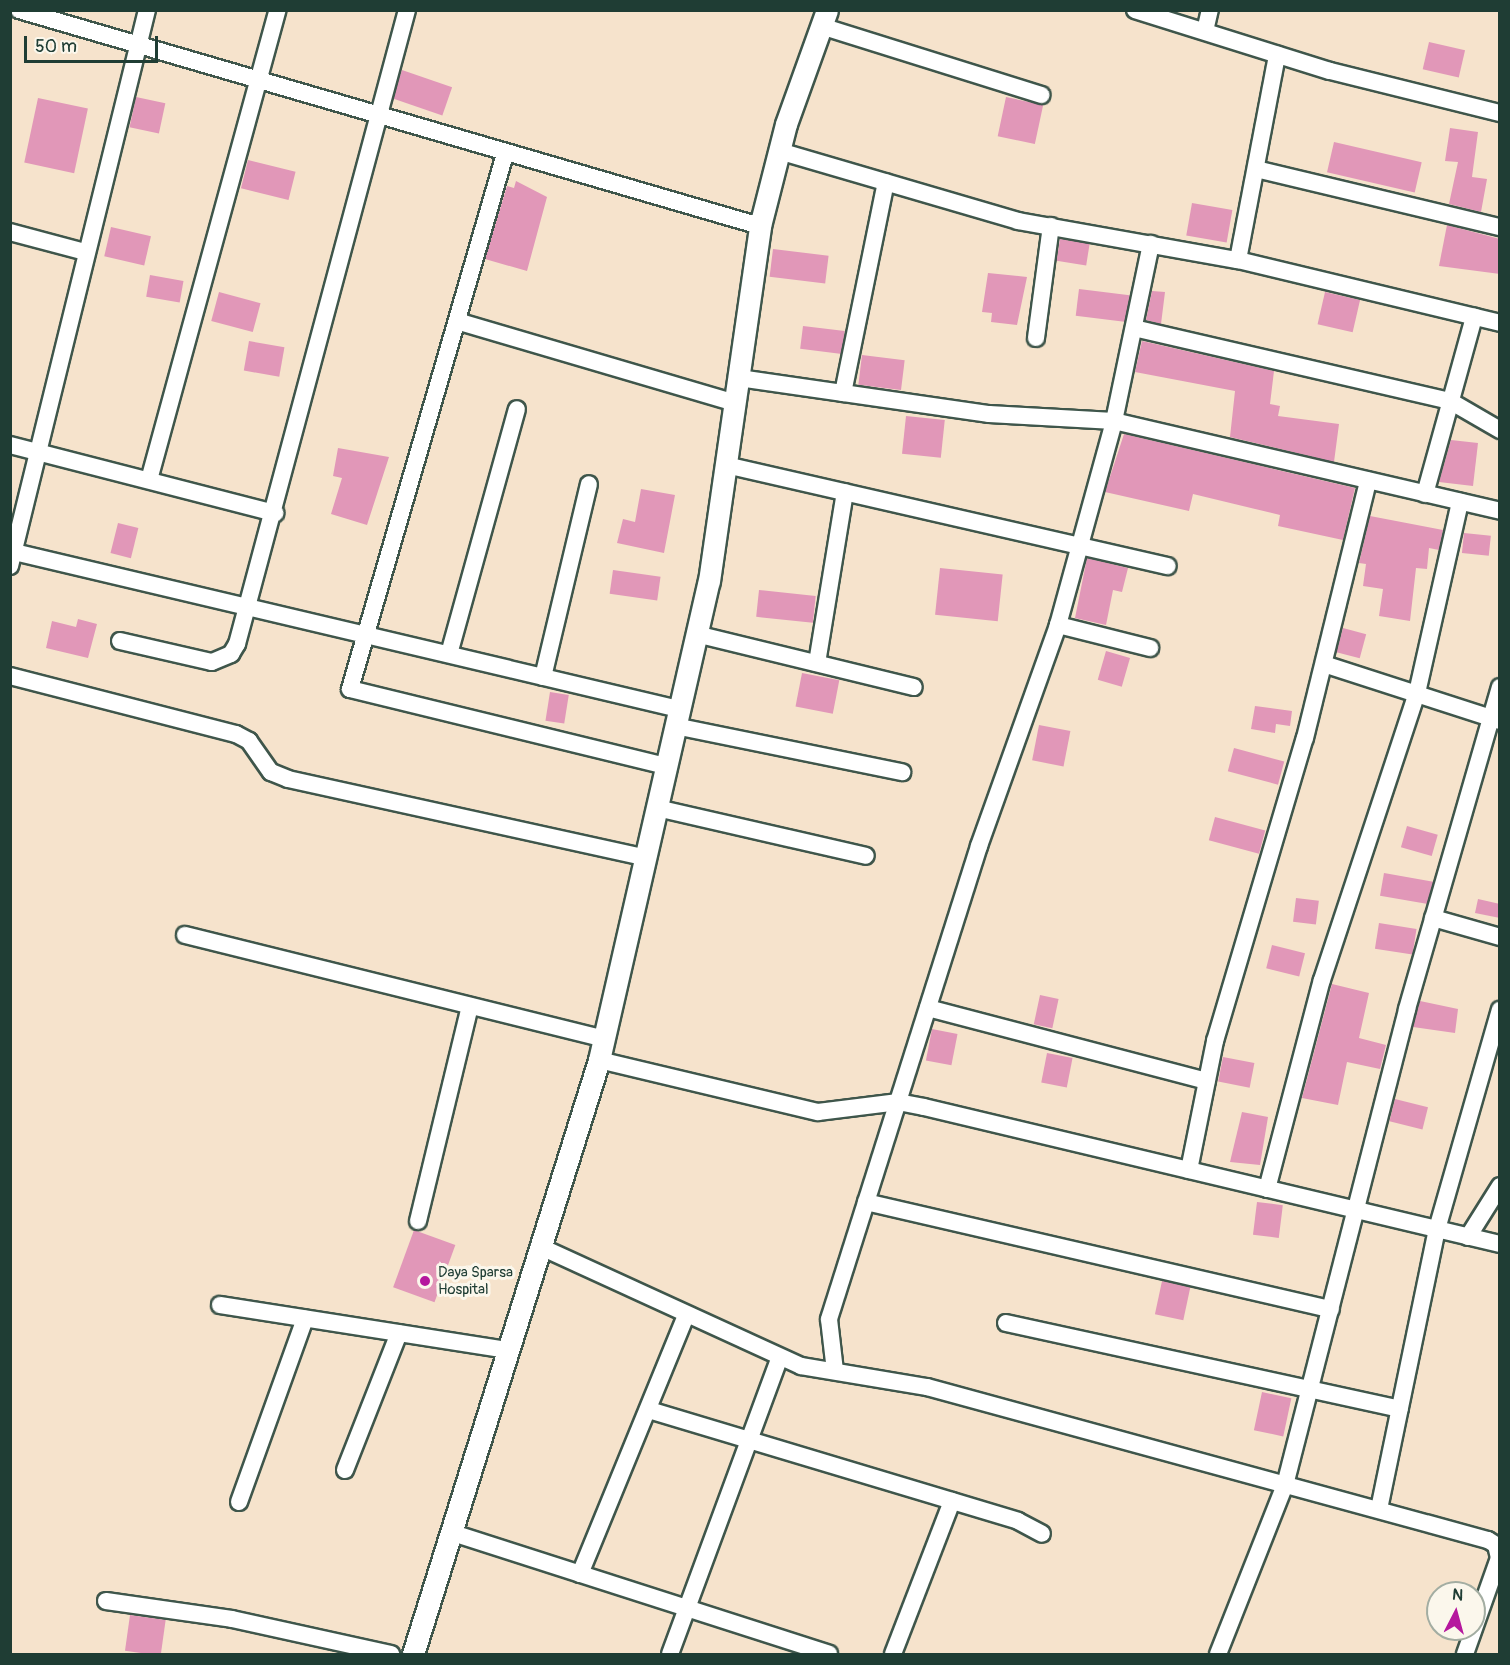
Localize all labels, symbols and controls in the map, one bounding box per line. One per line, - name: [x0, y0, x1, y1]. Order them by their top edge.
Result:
- scale bar: [27, 24, 160, 62]
- text: 50 m: [35, 35, 77, 58]
- place label: Daya Sparsa Hospital: [438, 1263, 513, 1298]
- marker: Daya Sparsa Hospital: [416, 1272, 434, 1290]
- north arrow: [1426, 1581, 1486, 1641]
- text: N: [1451, 1585, 1464, 1606]

